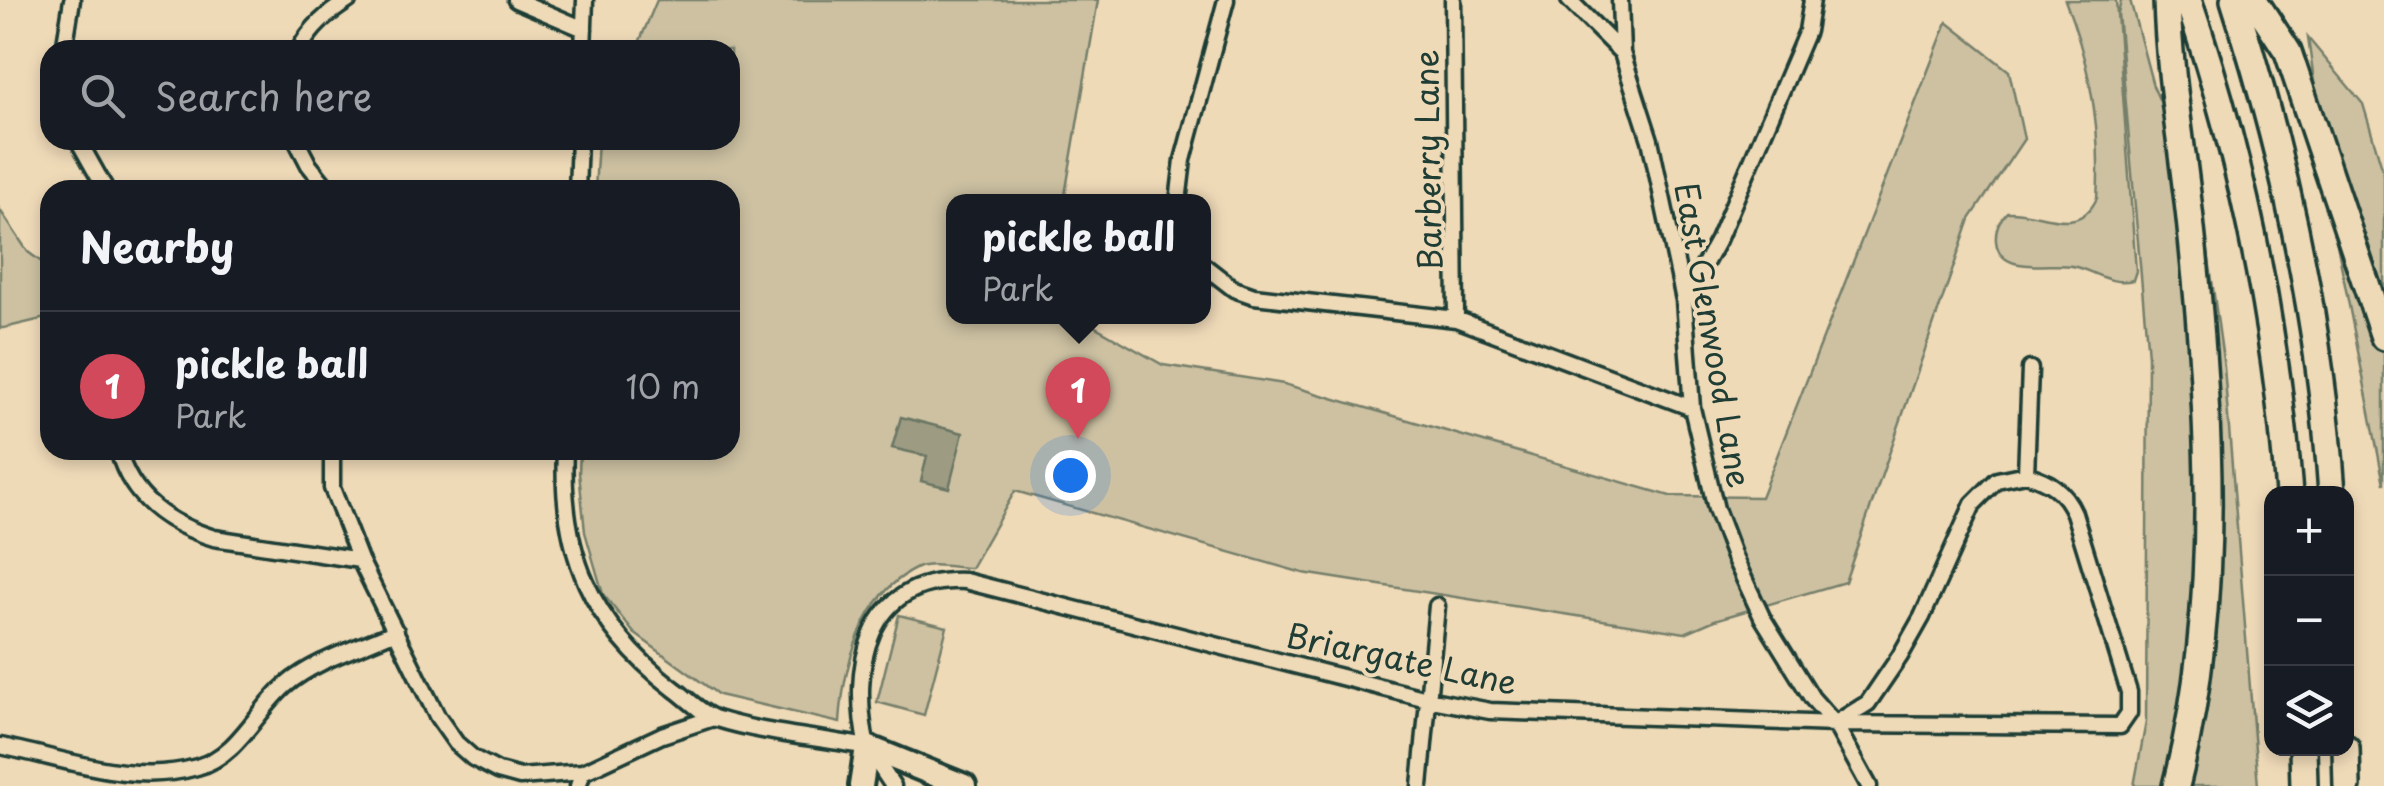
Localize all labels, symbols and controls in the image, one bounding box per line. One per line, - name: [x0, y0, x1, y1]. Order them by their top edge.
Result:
- search box: [40, 40, 740, 150]
- street label: Barberry Lane: [1401, 49, 1453, 271]
- text: Search here: [155, 67, 372, 124]
- icon: search: [75, 68, 130, 123]
- street label: East Glenwood Lane: [1664, 179, 1764, 491]
- popup: [946, 194, 1211, 324]
- text: pickle ball: [982, 207, 1175, 264]
- text: Nearby: [80, 214, 234, 277]
- text: Park: [982, 264, 1053, 312]
- text: pickle ball: [175, 334, 368, 391]
- pin: 1: [1046, 356, 1110, 439]
- text: 1: [105, 362, 120, 410]
- text: 10 m: [626, 362, 700, 410]
- text: Park: [175, 391, 247, 439]
- your location: [1045, 450, 1096, 501]
- map controls: [2264, 486, 2354, 756]
- button: +: [2264, 486, 2354, 576]
- button: −: [2264, 576, 2354, 666]
- street label: Briargate Lane: [1282, 610, 1522, 706]
- button: layers: [2264, 666, 2354, 756]

